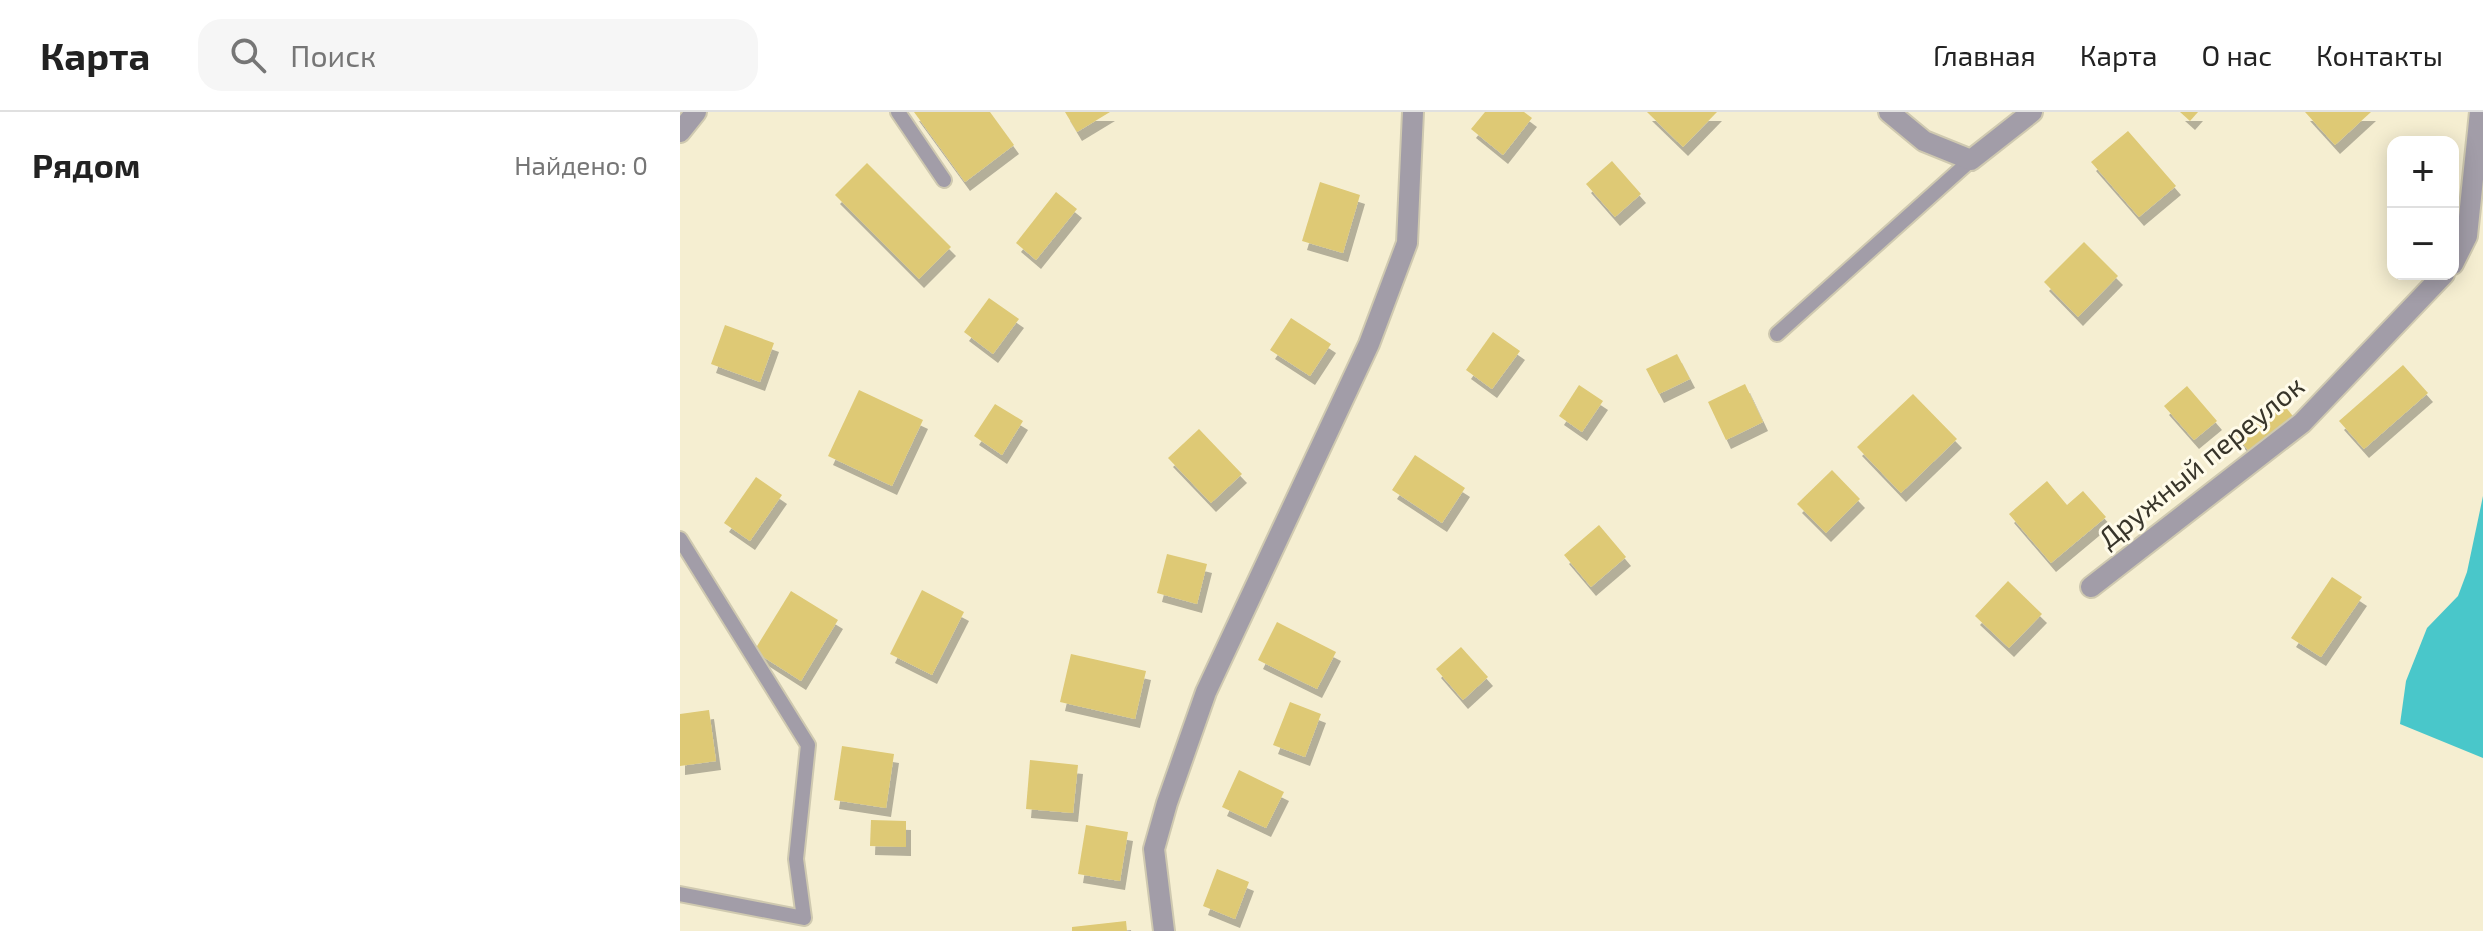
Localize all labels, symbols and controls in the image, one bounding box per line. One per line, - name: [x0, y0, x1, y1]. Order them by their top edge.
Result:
- search box: [198, 19, 758, 91]
- text: Карта: [40, 32, 150, 78]
- icon: search: [226, 33, 270, 77]
- text: Поиск: [290, 37, 376, 73]
- text: Главная: [1933, 38, 2036, 72]
- text: Карта: [2080, 38, 2158, 72]
- text: О нас: [2202, 38, 2272, 72]
- text: Контакты: [2316, 38, 2443, 72]
- map controls: [2387, 136, 2459, 280]
- button: +: [2387, 136, 2459, 208]
- text: Рядом: [32, 144, 140, 185]
- text: Найдено: 0: [514, 149, 648, 180]
- button: −: [2387, 208, 2459, 280]
- street label: Дружный переулок: [2091, 368, 2310, 555]

